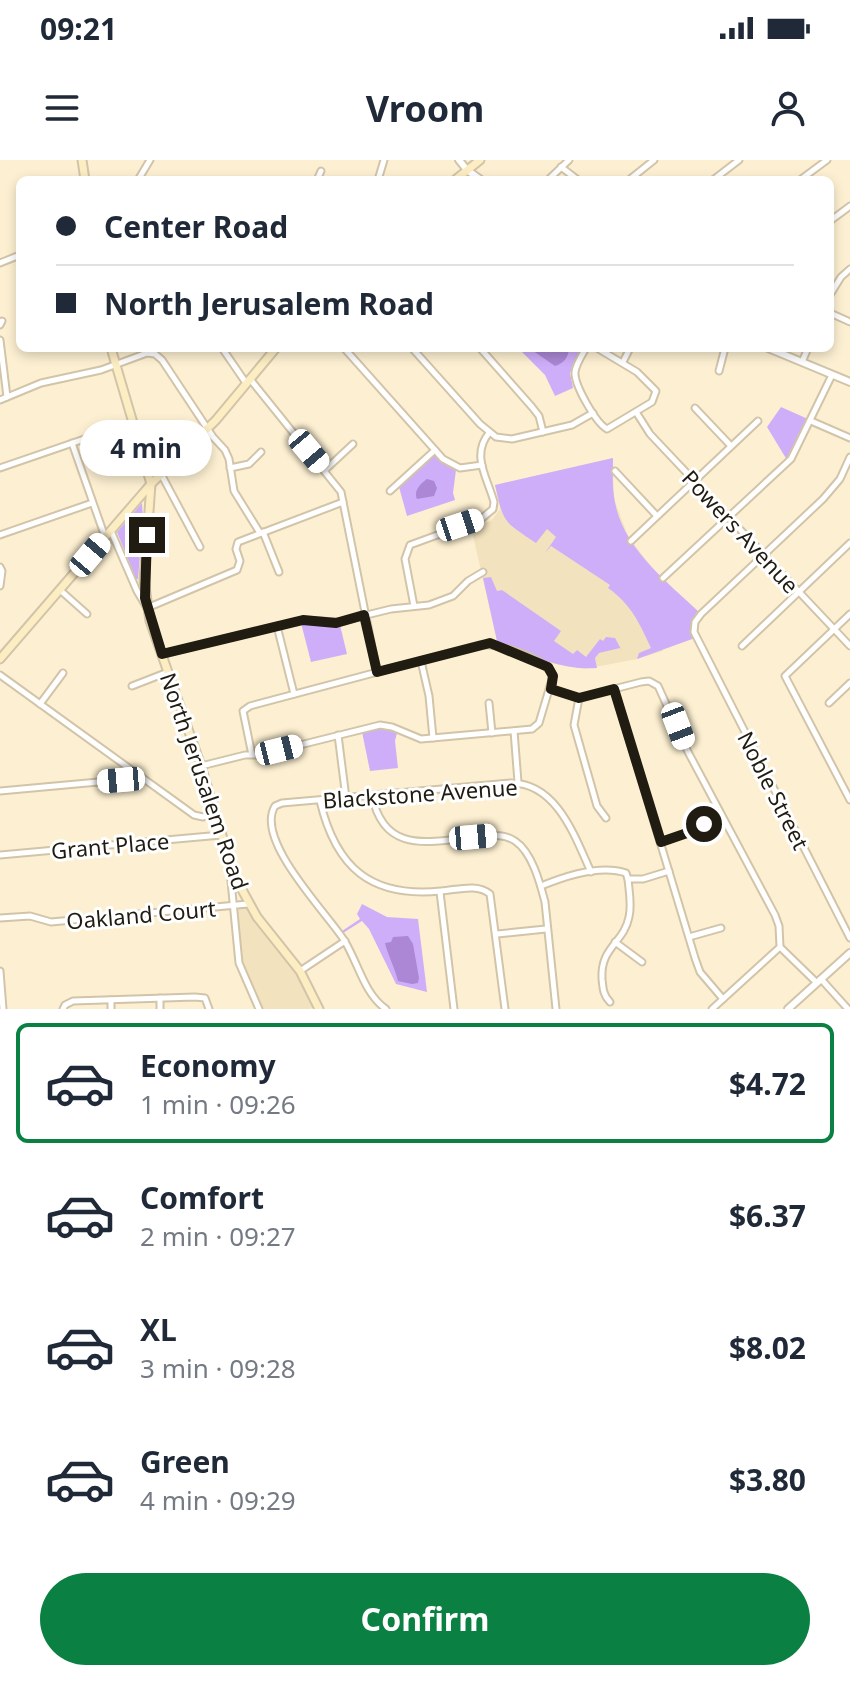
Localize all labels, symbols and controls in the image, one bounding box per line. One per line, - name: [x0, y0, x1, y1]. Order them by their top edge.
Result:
- text: 09:21: [40, 8, 117, 49]
- text: Vroom: [366, 84, 484, 133]
- icon: menu: [40, 86, 84, 130]
- icon: person: [766, 86, 810, 130]
- text: Center Road: [104, 206, 288, 247]
- text: North Jerusalem Road: [104, 283, 434, 324]
- callout: 4 min: [81, 419, 213, 475]
- car: [284, 425, 334, 477]
- text: 4 min: [110, 430, 182, 466]
- street label: Powers Avenue: [676, 463, 806, 599]
- car: [433, 506, 487, 544]
- route end: [129, 517, 165, 553]
- car: [65, 529, 115, 581]
- street label: North Jerusalem Road: [154, 669, 256, 893]
- car: [658, 699, 698, 753]
- street label: Noble Street: [731, 726, 817, 854]
- car: [253, 733, 305, 767]
- car: [96, 766, 146, 794]
- street label: Blackstone Avenue: [321, 771, 519, 815]
- route start: [686, 806, 722, 842]
- car: [448, 823, 498, 851]
- street label: Grant Place: [50, 825, 170, 865]
- street label: Oakland Court: [65, 893, 217, 935]
- text: Economy: [140, 1045, 276, 1086]
- icon: car: [44, 1047, 116, 1119]
- text: $4.72: [729, 1063, 806, 1104]
- text: 1 min · 09:26: [140, 1086, 296, 1122]
- text: Comfort: [140, 1177, 264, 1218]
- icon: car: [44, 1179, 116, 1251]
- text: $6.37: [729, 1195, 806, 1236]
- text: 2 min · 09:27: [140, 1218, 296, 1254]
- text: XL: [140, 1309, 177, 1350]
- icon: car: [44, 1311, 116, 1383]
- text: $8.02: [729, 1327, 806, 1368]
- text: 3 min · 09:28: [140, 1350, 296, 1386]
- text: Green: [140, 1441, 230, 1482]
- icon: car: [44, 1443, 116, 1515]
- text: $3.80: [729, 1459, 806, 1500]
- text: 4 min · 09:29: [140, 1482, 296, 1518]
- button: Confirm: [40, 1573, 810, 1665]

